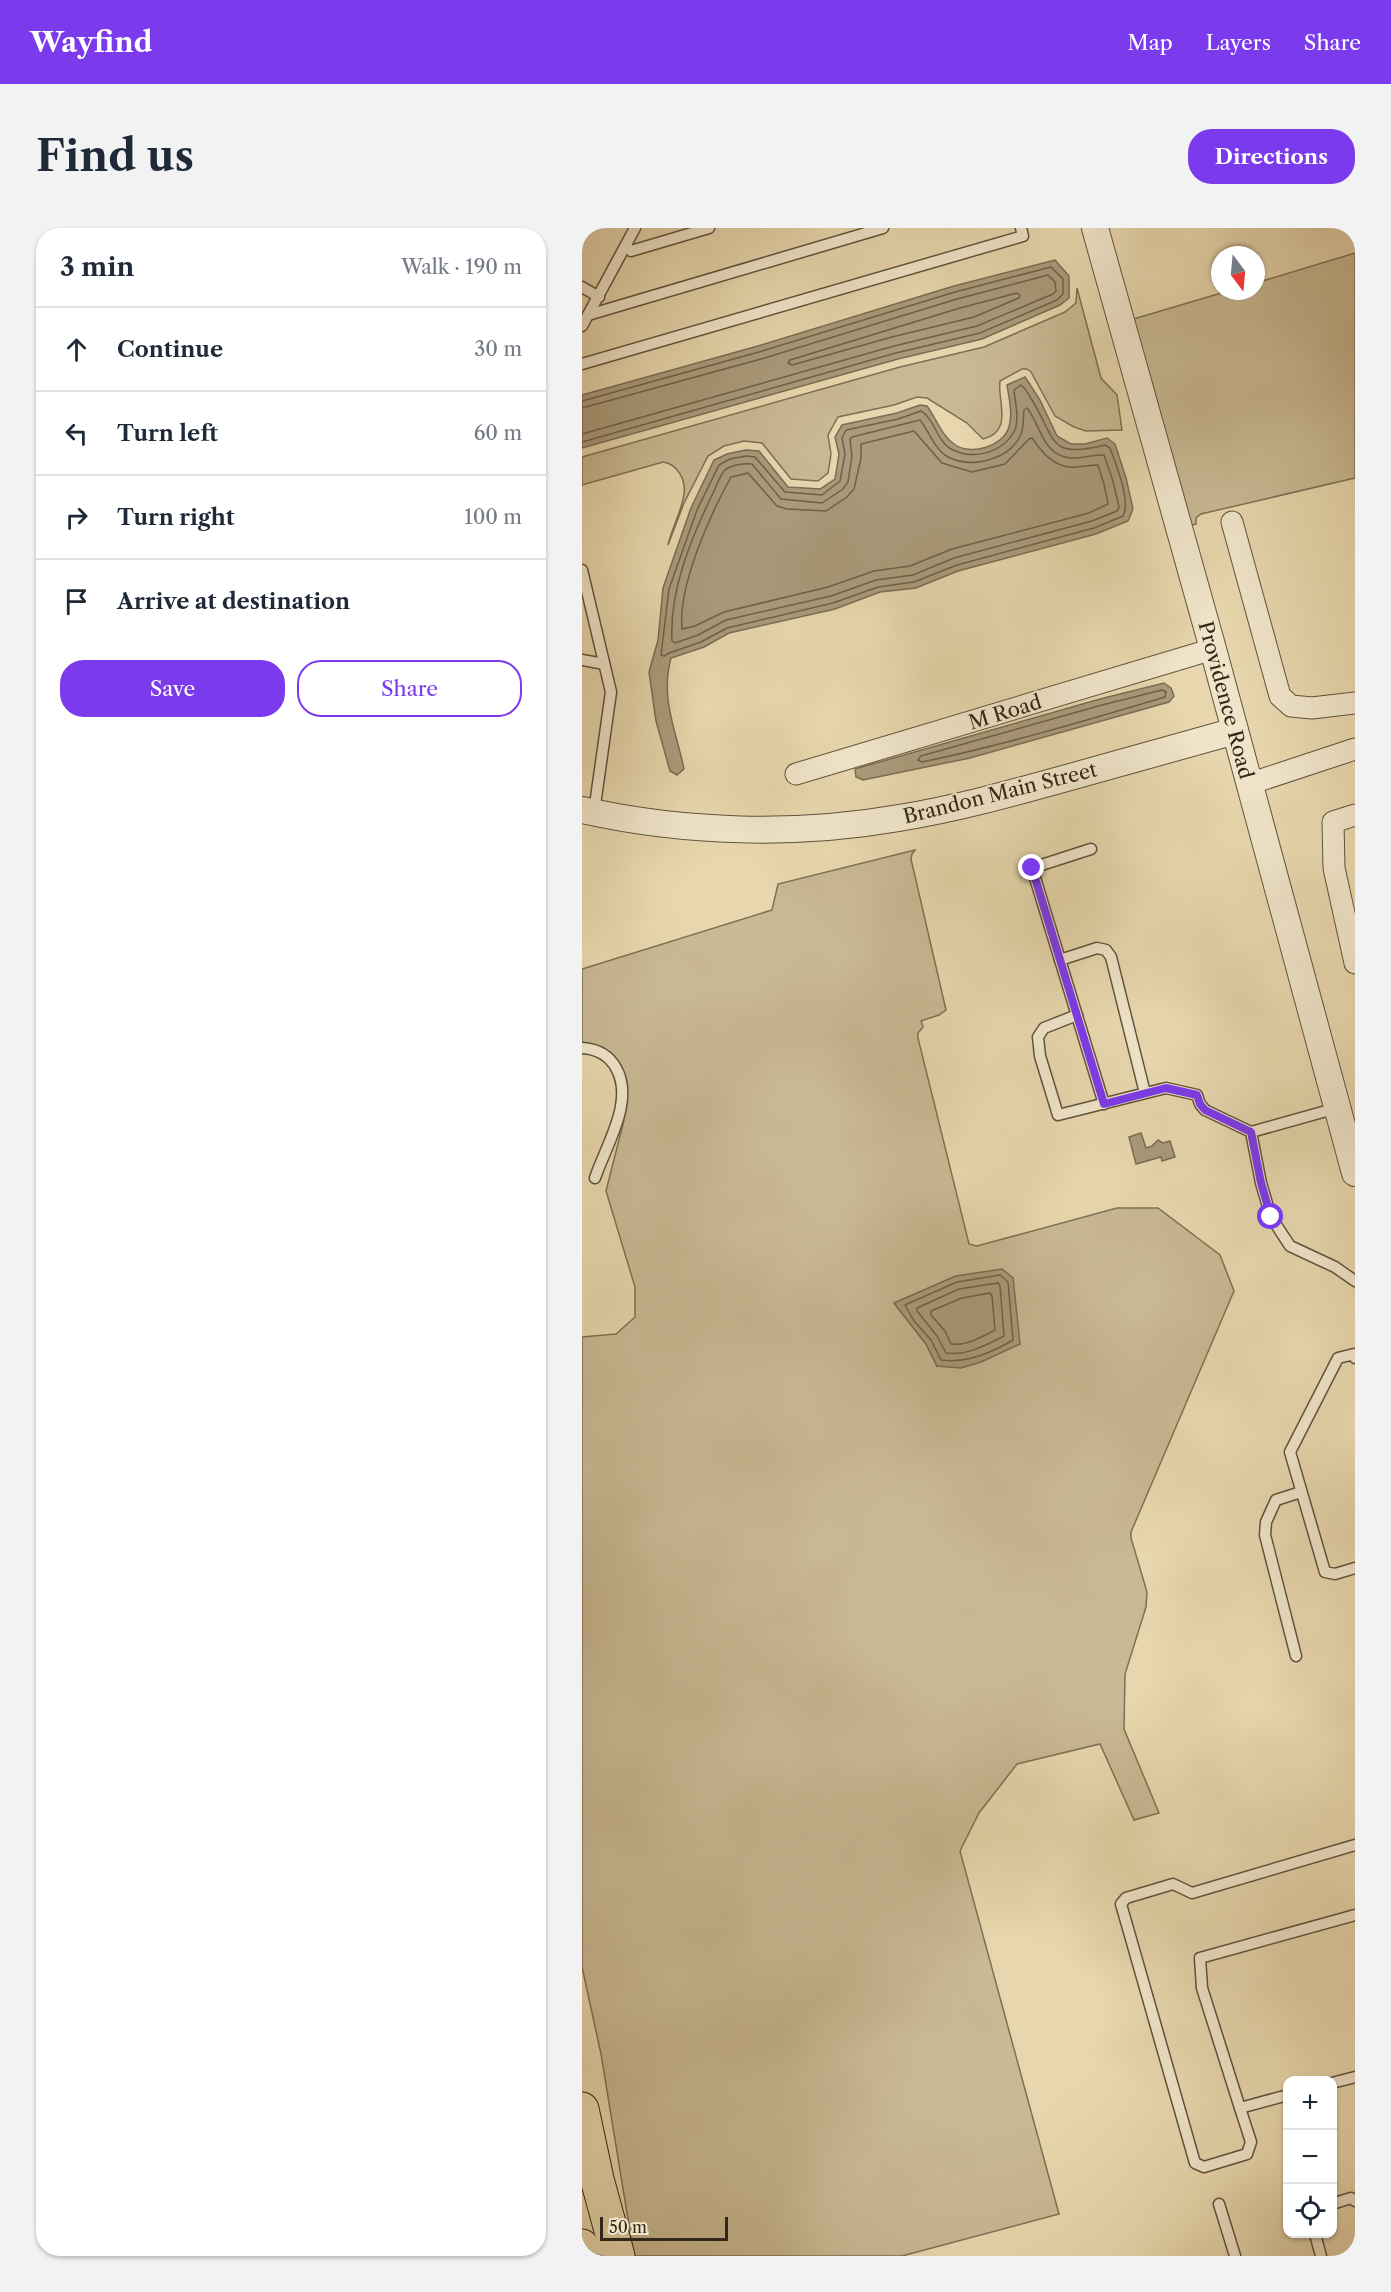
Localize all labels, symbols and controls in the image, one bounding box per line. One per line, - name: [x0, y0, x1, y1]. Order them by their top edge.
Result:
- text: Wayfind: [30, 25, 152, 59]
- text: Map: [1128, 30, 1173, 55]
- text: Layers: [1206, 30, 1271, 55]
- text: Share: [1304, 30, 1361, 55]
- button: Directions: [1188, 129, 1355, 184]
- text: Find us: [36, 130, 194, 182]
- north arrow: [1211, 246, 1265, 300]
- text: 3 min: [60, 251, 134, 283]
- text: Walk · 190 m: [401, 255, 522, 279]
- icon: ahead: [60, 333, 93, 366]
- text: Continue: [117, 336, 223, 363]
- text: 30 m: [474, 337, 522, 361]
- icon: left: [60, 417, 93, 450]
- text: Turn left: [117, 420, 218, 447]
- text: 60 m: [474, 421, 522, 445]
- icon: right: [60, 501, 93, 534]
- text: Turn right: [117, 504, 235, 531]
- text: 100 m: [464, 505, 522, 529]
- icon: arrive: [60, 585, 93, 618]
- text: Arrive at destination: [117, 588, 350, 615]
- street label: Providence Road: [1193, 618, 1259, 782]
- button: Save: [60, 660, 285, 717]
- button: Share: [297, 660, 522, 717]
- street label: M Road: [966, 690, 1044, 734]
- street label: Brandon Main Street: [901, 757, 1099, 829]
- route end: [1018, 854, 1044, 880]
- route start: [1257, 1203, 1283, 1229]
- map controls: [1283, 2076, 1337, 2238]
- button: +: [1283, 2076, 1337, 2130]
- button: −: [1283, 2130, 1337, 2184]
- button: locate: [1283, 2184, 1337, 2238]
- scale bar: [600, 2214, 728, 2242]
- text: 50 m: [609, 2217, 647, 2237]

